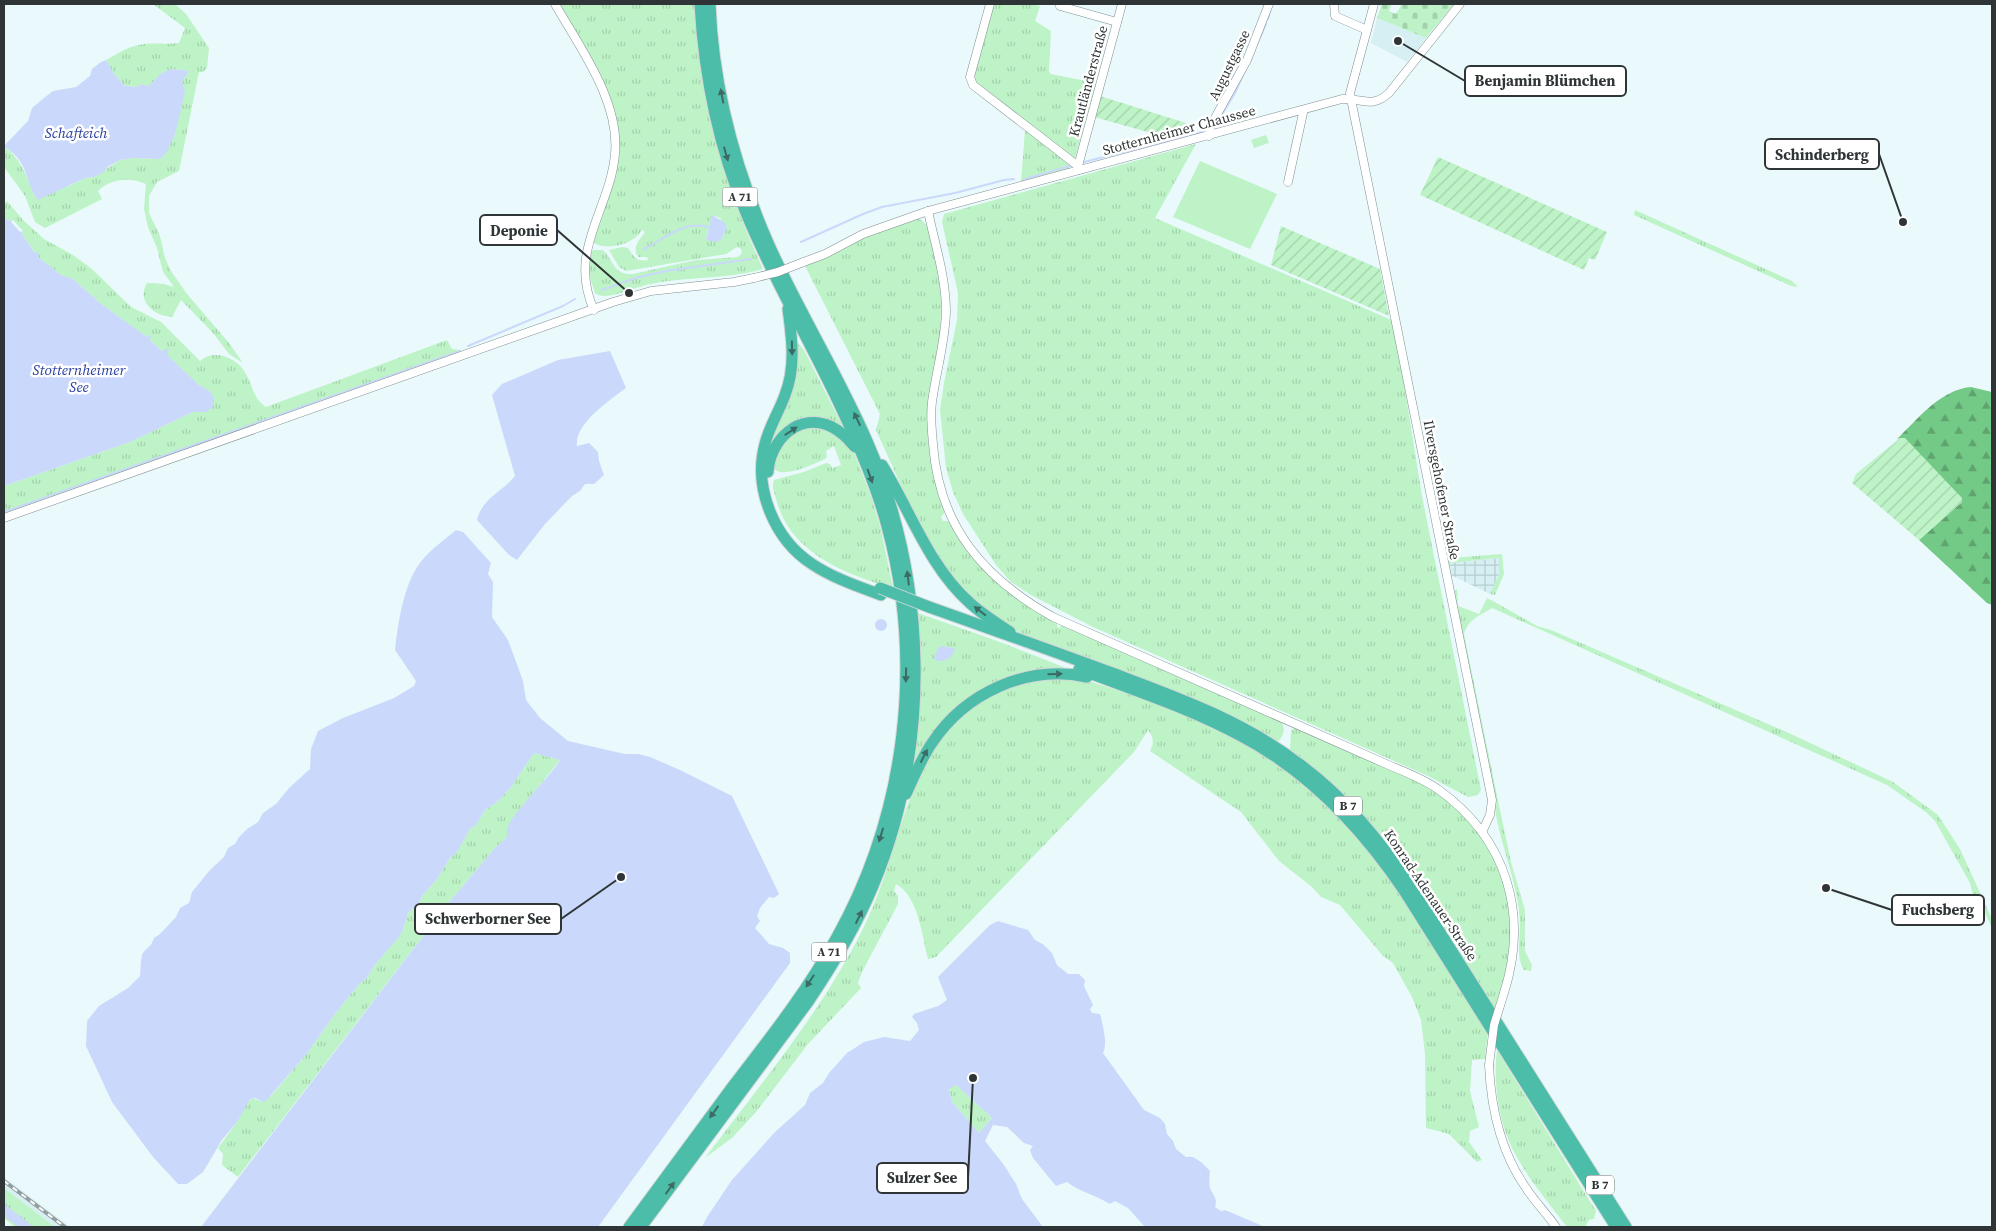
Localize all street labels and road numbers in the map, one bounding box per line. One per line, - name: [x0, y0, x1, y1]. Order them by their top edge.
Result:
- street label: Krautländerstraße: [1064, 23, 1112, 139]
- street label: Augustgasse: [1203, 26, 1255, 104]
- street label: Stotternheimer Chaussee: [1100, 100, 1258, 160]
- road number: A 71: [722, 188, 758, 206]
- street label: Ilversgehofener Straße: [1419, 418, 1465, 562]
- road number: B 7: [1334, 796, 1362, 816]
- street label: Konrad-Adenauer-Straße: [1379, 825, 1483, 965]
- road number: A 71: [812, 942, 846, 962]
- road number: B 7: [1586, 1176, 1614, 1194]

